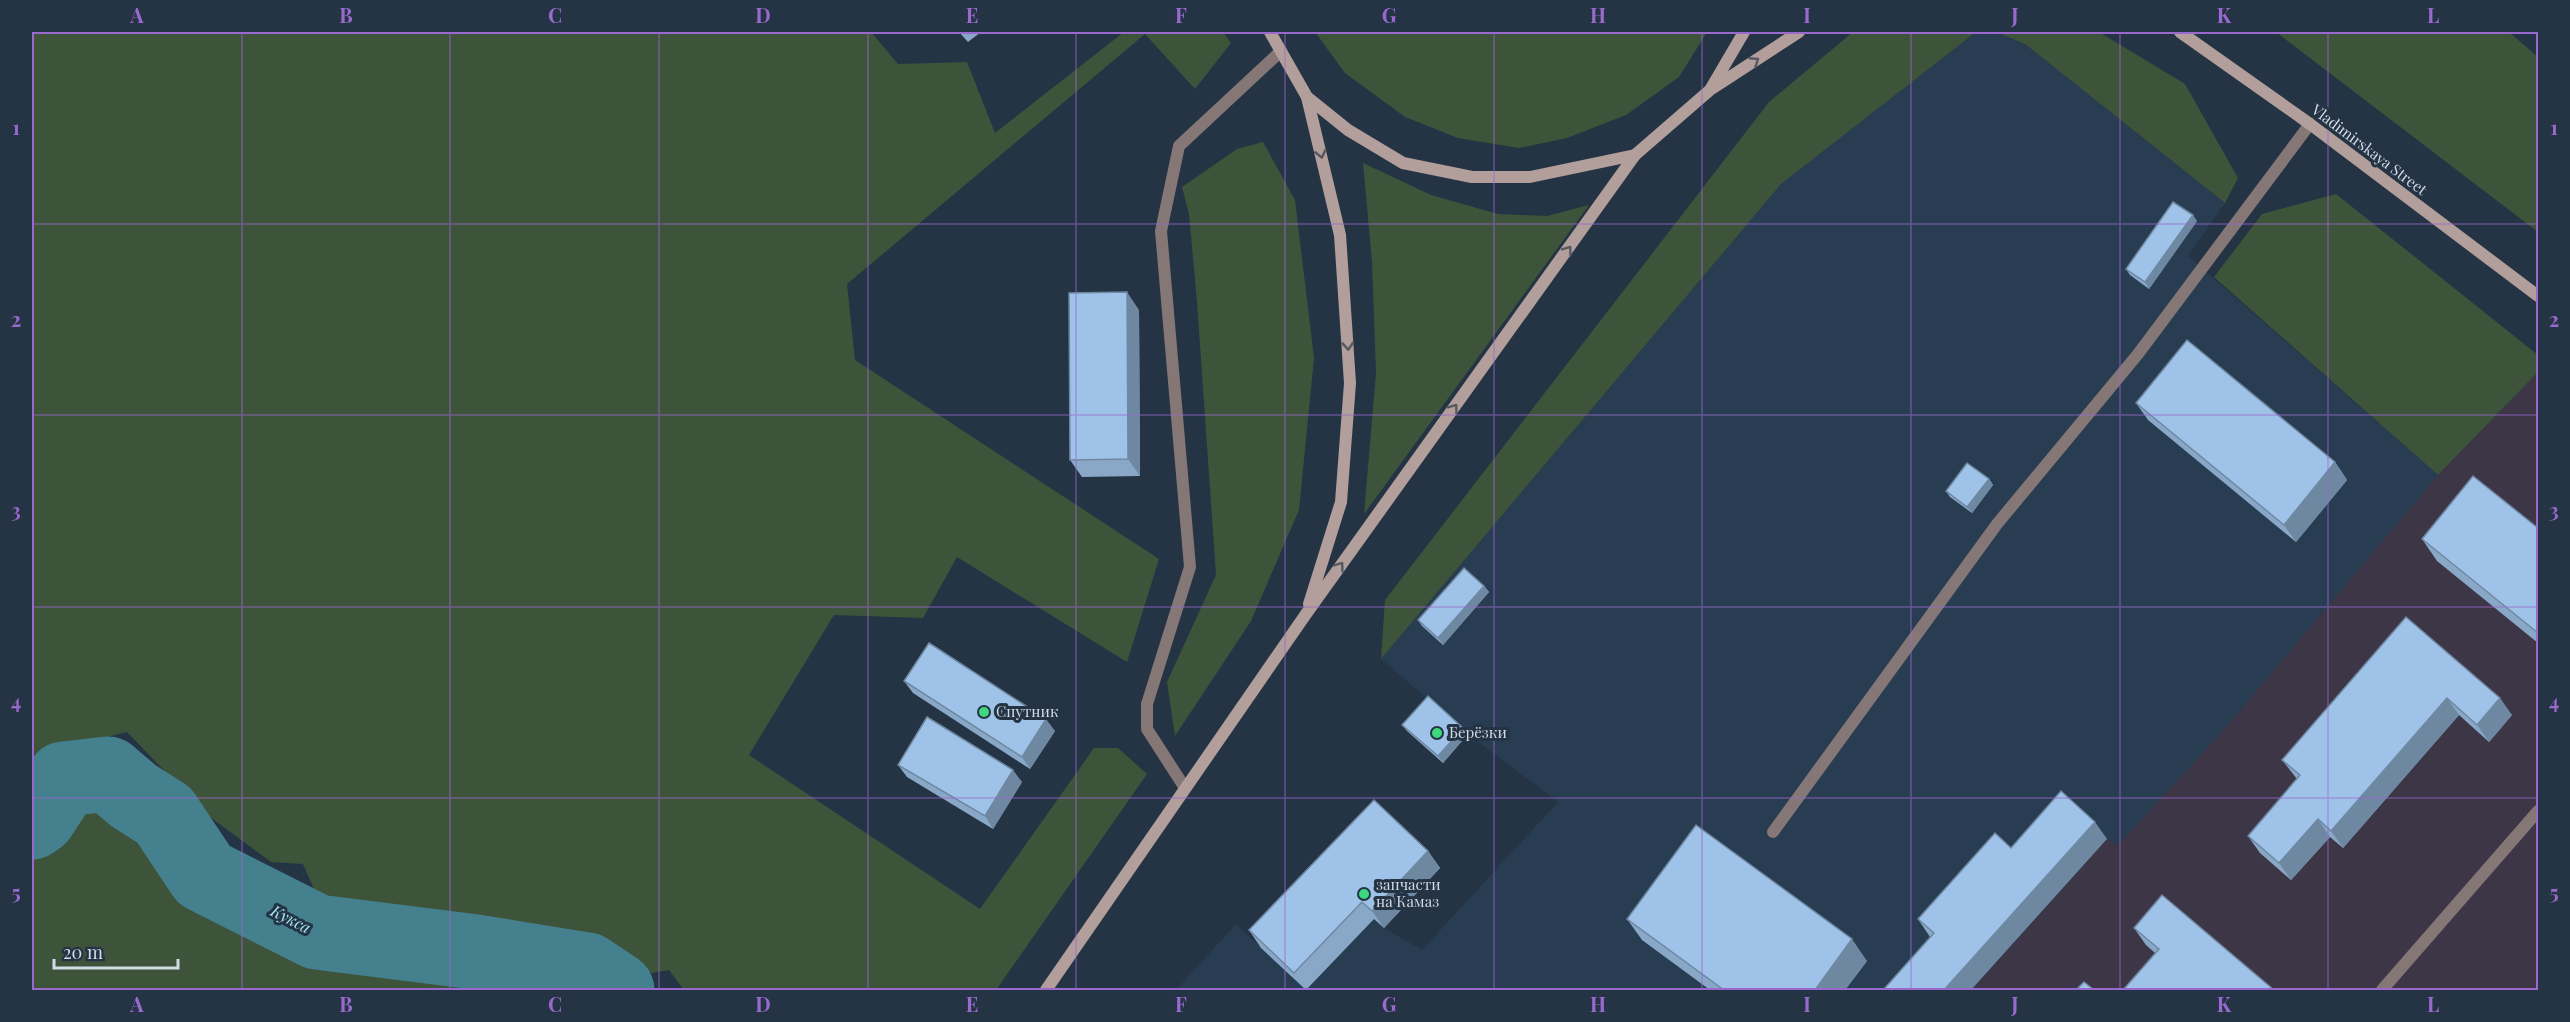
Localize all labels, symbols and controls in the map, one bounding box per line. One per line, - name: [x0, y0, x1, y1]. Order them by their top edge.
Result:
- text: A: [129, 1, 144, 28]
- text: B: [339, 1, 353, 28]
- text: C: [548, 1, 562, 28]
- text: D: [755, 1, 771, 28]
- text: E: [966, 1, 978, 28]
- text: F: [1175, 1, 1187, 28]
- text: G: [1382, 1, 1397, 28]
- text: H: [1590, 1, 1606, 28]
- text: I: [1803, 1, 1811, 28]
- text: J: [2010, 1, 2019, 28]
- text: K: [2217, 1, 2232, 28]
- text: L: [2427, 1, 2439, 28]
- one-way arrow: [1748, 57, 1759, 68]
- street label: Vladimirskaya Street: [2307, 99, 2432, 200]
- text: 1: [12, 113, 20, 140]
- text: 1: [2550, 113, 2558, 140]
- one-way arrow: [1313, 149, 1326, 159]
- one-way arrow: [1560, 245, 1571, 256]
- text: 2: [11, 305, 21, 332]
- text: 2: [2549, 305, 2559, 332]
- one-way arrow: [1341, 342, 1354, 351]
- one-way arrow: [1447, 404, 1458, 415]
- text: 3: [11, 496, 21, 523]
- text: 3: [2549, 496, 2559, 523]
- one-way arrow: [1333, 562, 1344, 573]
- text: 4: [11, 687, 21, 714]
- text: 4: [2549, 687, 2559, 714]
- place label: Спутник: [996, 701, 1059, 721]
- marker: Спутник: [977, 705, 991, 719]
- place label: Берёзки: [1449, 722, 1507, 742]
- marker: Берёзки: [1430, 726, 1444, 740]
- place label: запчасти на Камаз: [1376, 874, 1441, 911]
- text: 5: [11, 878, 21, 905]
- text: 5: [2549, 878, 2559, 905]
- marker: запчасти на Камаз: [1357, 887, 1371, 901]
- water label: Кукса: [267, 899, 315, 937]
- scale bar: [54, 932, 178, 970]
- text: 20 m: [63, 940, 103, 964]
- text: A: [129, 990, 144, 1017]
- text: B: [339, 990, 353, 1017]
- text: C: [548, 990, 562, 1017]
- text: D: [755, 990, 771, 1017]
- text: E: [966, 990, 978, 1017]
- text: F: [1175, 990, 1187, 1017]
- text: G: [1382, 990, 1397, 1017]
- text: H: [1590, 990, 1606, 1017]
- text: I: [1803, 990, 1811, 1017]
- text: J: [2010, 990, 2019, 1017]
- text: K: [2217, 990, 2232, 1017]
- text: L: [2427, 990, 2439, 1017]

